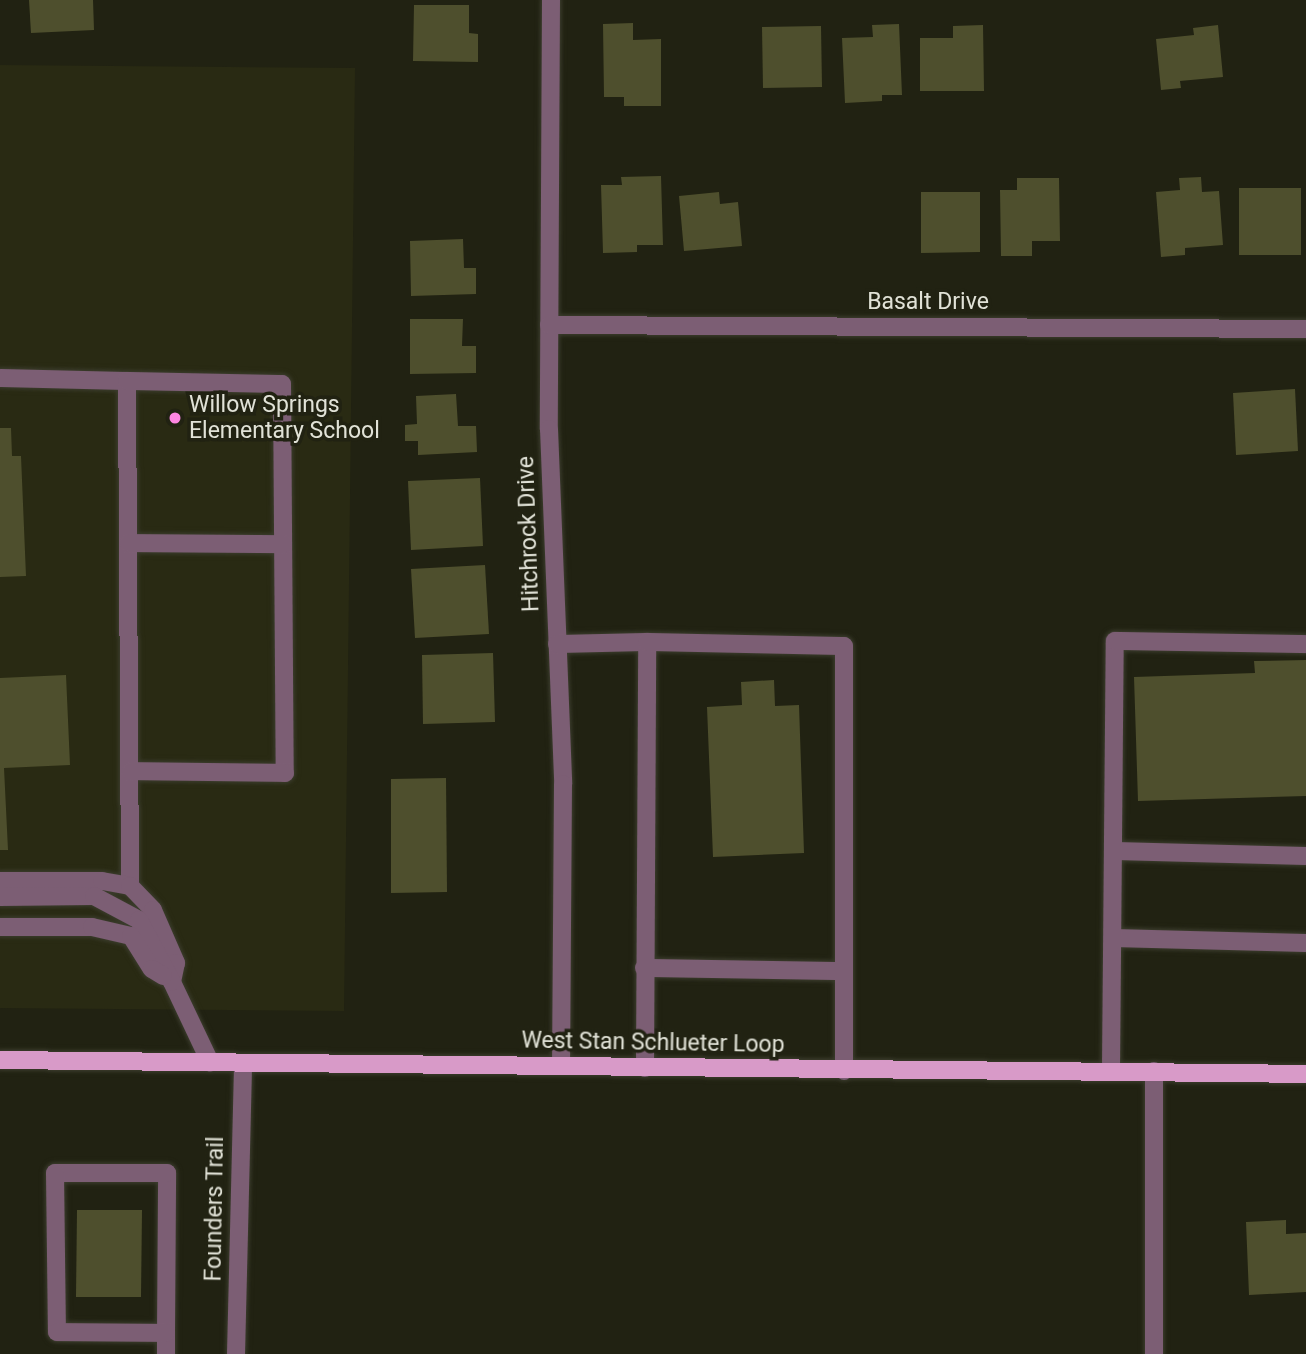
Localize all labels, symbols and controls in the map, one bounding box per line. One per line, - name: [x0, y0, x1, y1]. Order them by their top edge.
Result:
- street label: Basalt Drive: [867, 288, 989, 316]
- place label: Willow Springs Elementary School: [189, 391, 380, 445]
- marker: Willow Springs Elementary School: [167, 410, 183, 426]
- street label: Hitchrock Drive: [512, 456, 546, 612]
- street label: West Stan Schlueter Loop: [521, 1027, 785, 1059]
- street label: Founders Trail: [200, 1136, 230, 1282]

